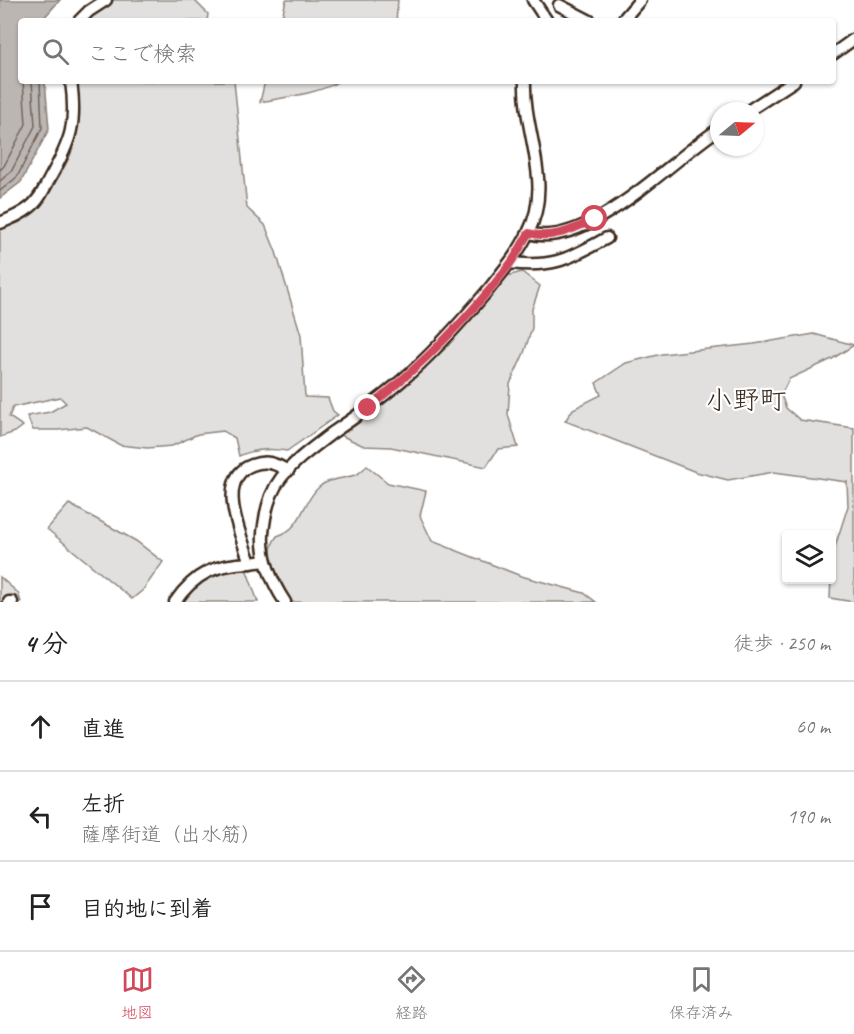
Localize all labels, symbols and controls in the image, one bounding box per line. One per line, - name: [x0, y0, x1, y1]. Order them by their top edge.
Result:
- search box: [18, 18, 836, 84]
- icon: search: [39, 35, 72, 68]
- text: ここで検索: [87, 40, 197, 68]
- north arrow: [710, 102, 764, 156]
- route start: [581, 205, 607, 231]
- district label: 小野町: [706, 383, 787, 417]
- route end: [354, 394, 380, 420]
- map controls: [782, 530, 836, 584]
- button: layers: [782, 530, 836, 584]
- text: 4 分: [24, 627, 68, 660]
- text: 徒歩 · 250 m: [734, 631, 830, 656]
- icon: ahead: [24, 710, 57, 743]
- text: 60 m: [796, 714, 830, 739]
- text: 直進: [81, 715, 125, 743]
- text: 左折: [81, 790, 125, 818]
- icon: left: [24, 800, 57, 833]
- text: 190 m: [787, 804, 830, 829]
- text: 薩摩街道（出水筋）: [81, 822, 261, 847]
- icon: arrive: [24, 890, 57, 923]
- text: 目的地に到着: [81, 895, 213, 923]
- tab: 地図: [121, 963, 154, 1023]
- tab: 経路: [395, 963, 428, 1023]
- tab: 保存済み: [669, 963, 733, 1023]

